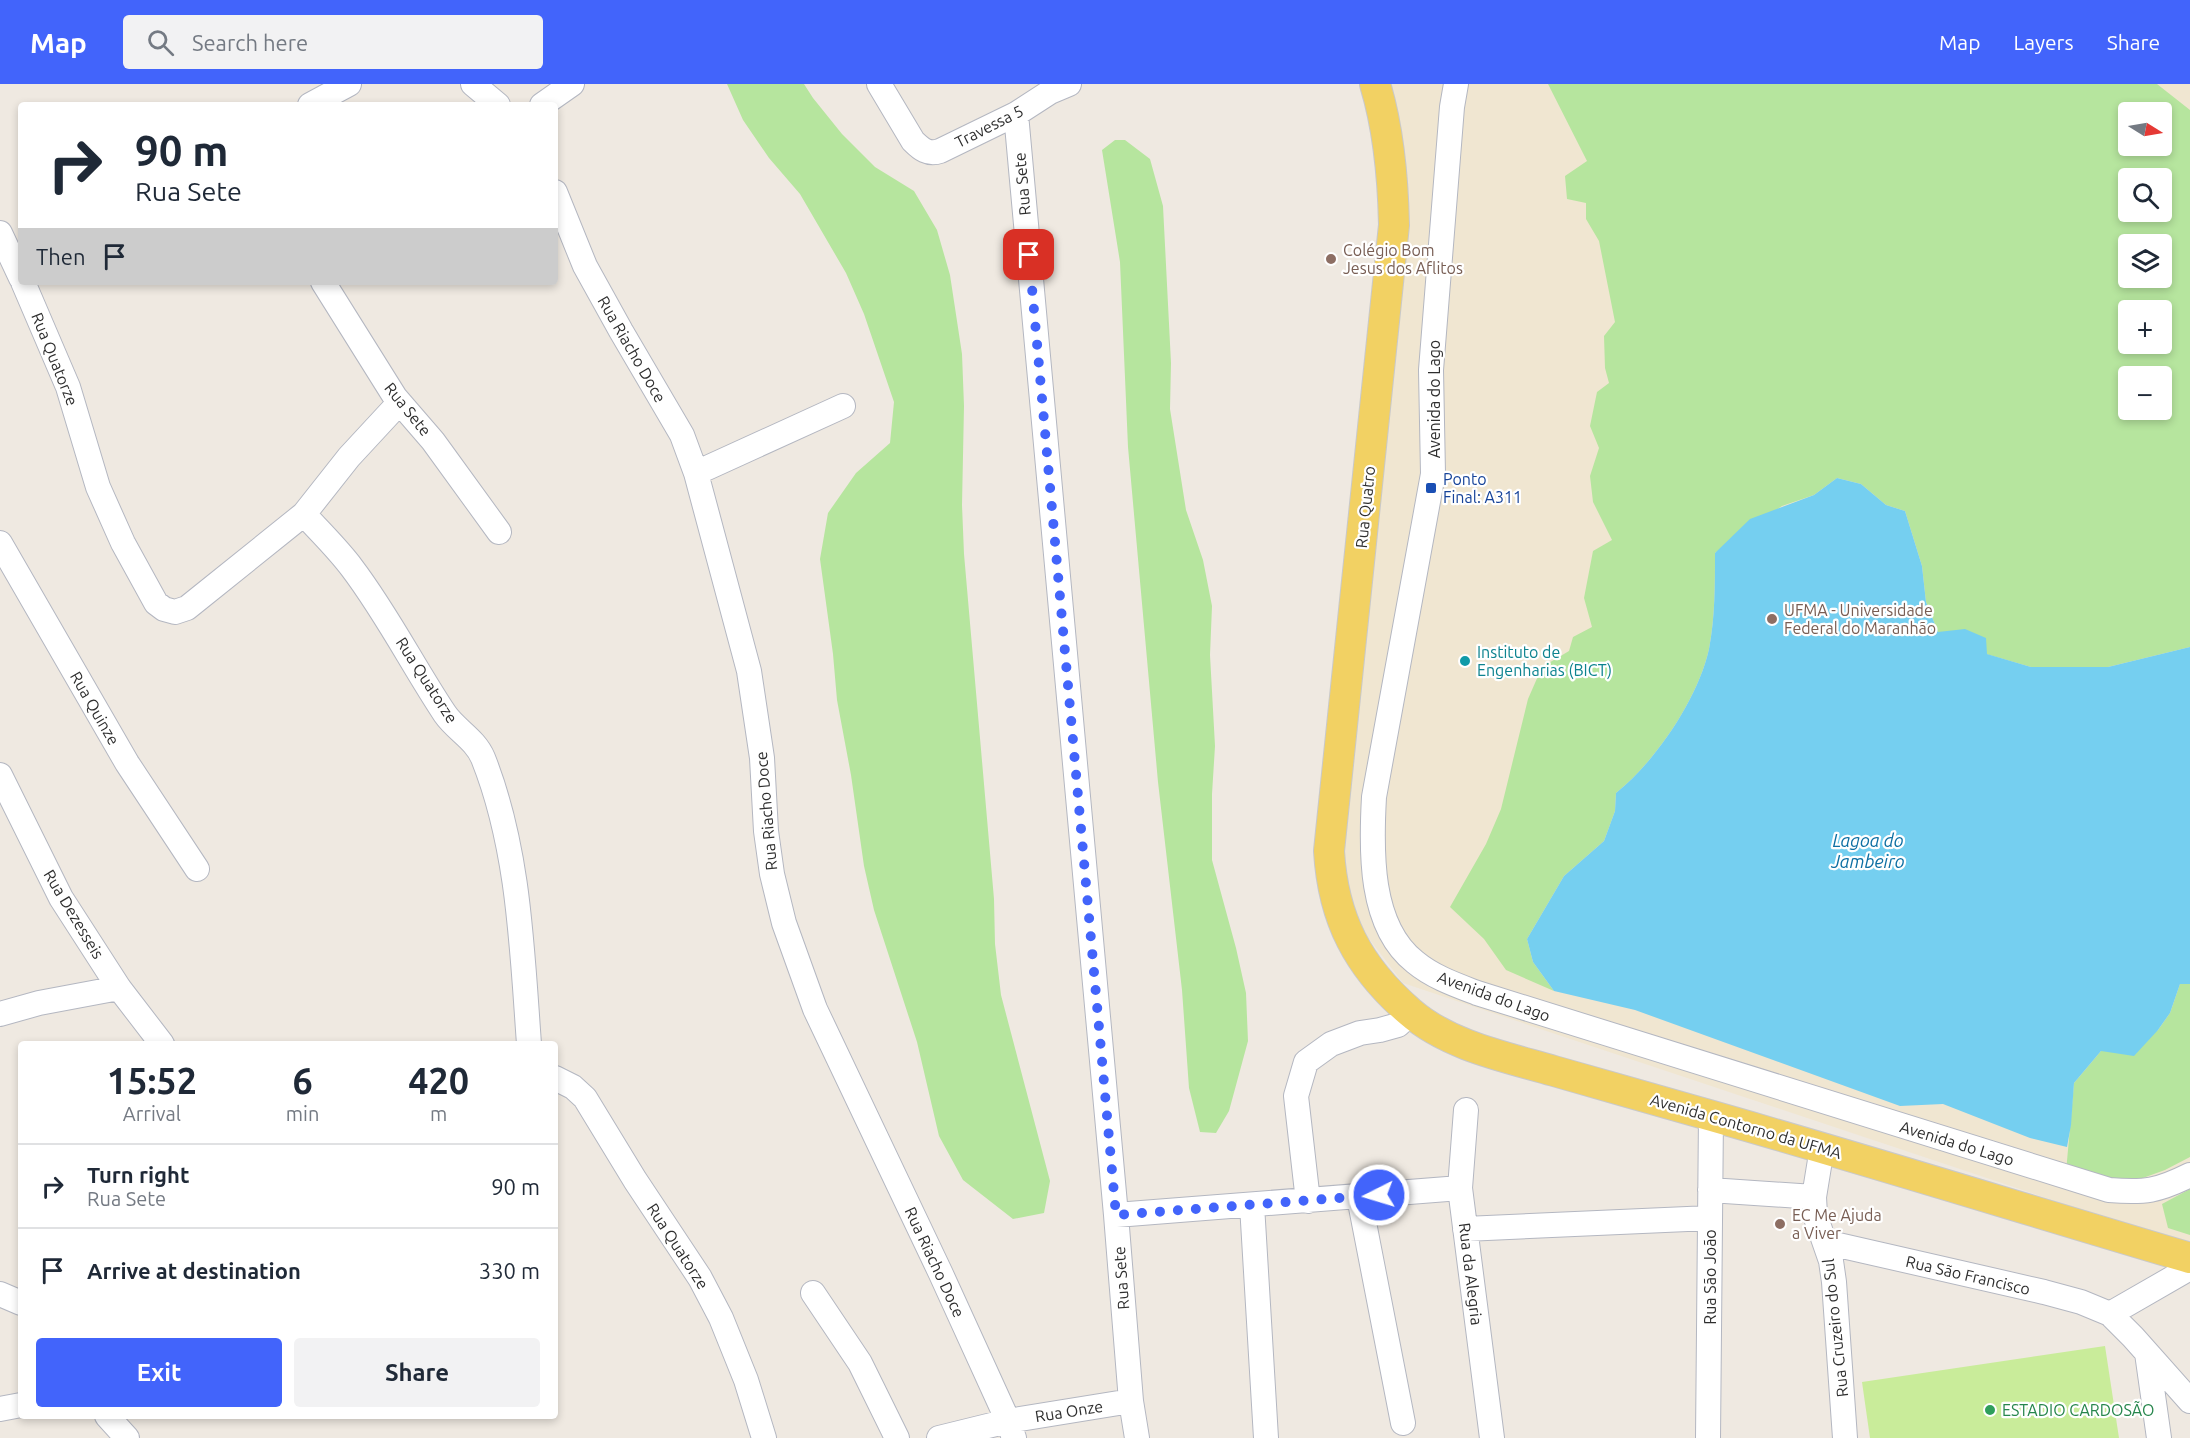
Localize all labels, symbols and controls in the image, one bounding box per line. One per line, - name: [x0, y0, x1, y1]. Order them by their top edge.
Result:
- search box: [123, 15, 543, 69]
- icon: search: [144, 26, 177, 59]
- text: Map: [30, 27, 87, 58]
- text: Search here: [192, 30, 308, 55]
- text: Map: [1939, 30, 1980, 54]
- text: Layers: [2013, 30, 2074, 54]
- text: Share: [2107, 30, 2160, 54]
- street label: Travessa 5: [952, 101, 1026, 151]
- north arrow: [2118, 102, 2172, 156]
- map controls: [2118, 102, 2172, 420]
- icon: right: [36, 126, 114, 204]
- text: 90 m: [135, 127, 229, 174]
- street label: Rua Sete: [1010, 152, 1034, 216]
- button: search: [2118, 168, 2172, 222]
- text: Rua Sete: [135, 176, 242, 206]
- pin: [1003, 229, 1054, 280]
- button: layers: [2118, 234, 2172, 288]
- icon: arrive: [1012, 238, 1045, 271]
- icon: arrive: [98, 240, 131, 273]
- place label: Colégio Bom Jesus dos Aflitos: [1343, 241, 1463, 277]
- text: Then: [36, 244, 86, 269]
- marker: Colégio Bom Jesus dos Aflitos: [1324, 252, 1338, 266]
- street label: Rua Riacho Doce: [594, 293, 670, 405]
- button: +: [2118, 300, 2172, 354]
- street label: Rua Quatorze: [28, 310, 82, 408]
- street label: Avenida do Lago: [1425, 340, 1443, 458]
- button: −: [2118, 366, 2172, 420]
- street label: Rua Sete: [381, 379, 435, 439]
- street label: Rua Quatro: [1352, 465, 1378, 549]
- place label: Ponto Final: A311: [1443, 470, 1522, 506]
- marker: Ponto Final: A311: [1424, 481, 1438, 495]
- place label: UFMA - Universidade Federal do Maranhão: [1784, 601, 1936, 637]
- marker: UFMA - Universidade Federal do Maranhão: [1765, 612, 1779, 626]
- street label: Rua Quatorze: [393, 634, 461, 726]
- place label: Instituto de Engenharias (BICT): [1477, 643, 1612, 680]
- marker: Instituto de Engenharias (BICT): [1458, 654, 1472, 668]
- street label: Rua Quinze: [67, 668, 123, 748]
- street label: Rua Riacho Doce: [752, 751, 780, 871]
- water label: Lagoa do Jambeiro: [1830, 830, 1905, 871]
- street label: Rua Dezesseis: [40, 866, 108, 962]
- street label: Avenida do Lago: [1435, 967, 1553, 1025]
- text: 15:52: [107, 1060, 197, 1101]
- text: 6: [292, 1060, 313, 1101]
- text: 420: [408, 1060, 469, 1101]
- street label: Avenida Contorno da UFMA: [1648, 1090, 1844, 1162]
- text: Arrival: [123, 1102, 181, 1125]
- text: min: [286, 1102, 319, 1125]
- text: m: [430, 1102, 447, 1125]
- street label: Avenida do Lago: [1898, 1117, 2016, 1169]
- text: Turn right: [87, 1162, 189, 1187]
- position arrow: [1347, 1163, 1411, 1227]
- icon: right: [36, 1170, 69, 1203]
- text: 90 m: [491, 1174, 540, 1199]
- text: Rua Sete: [87, 1187, 166, 1210]
- street label: Rua Quatorze: [644, 1200, 712, 1292]
- street label: Rua Riacho Doce: [902, 1204, 968, 1320]
- place label: EC Me Ajuda a Viver: [1792, 1206, 1882, 1242]
- marker: EC Me Ajuda a Viver: [1773, 1217, 1787, 1231]
- street label: Rua da Alegria: [1456, 1222, 1486, 1326]
- street label: Rua São João: [1701, 1229, 1719, 1325]
- street label: Rua Sete: [1110, 1246, 1132, 1310]
- street label: Rua São Francisco: [1904, 1252, 2032, 1298]
- icon: arrive: [36, 1254, 69, 1287]
- text: Arrive at destination: [87, 1258, 301, 1283]
- text: 330 m: [479, 1258, 540, 1283]
- street label: Rua Cruzeiro do Sul: [1819, 1258, 1851, 1398]
- button: Exit: [36, 1338, 282, 1407]
- button: Share: [294, 1338, 540, 1407]
- street label: Rua Onze: [1034, 1397, 1104, 1425]
- place label: ESTADIO CARDOSÃO: [2002, 1400, 2155, 1419]
- marker: ESTADIO CARDOSÃO: [1983, 1403, 1997, 1417]

